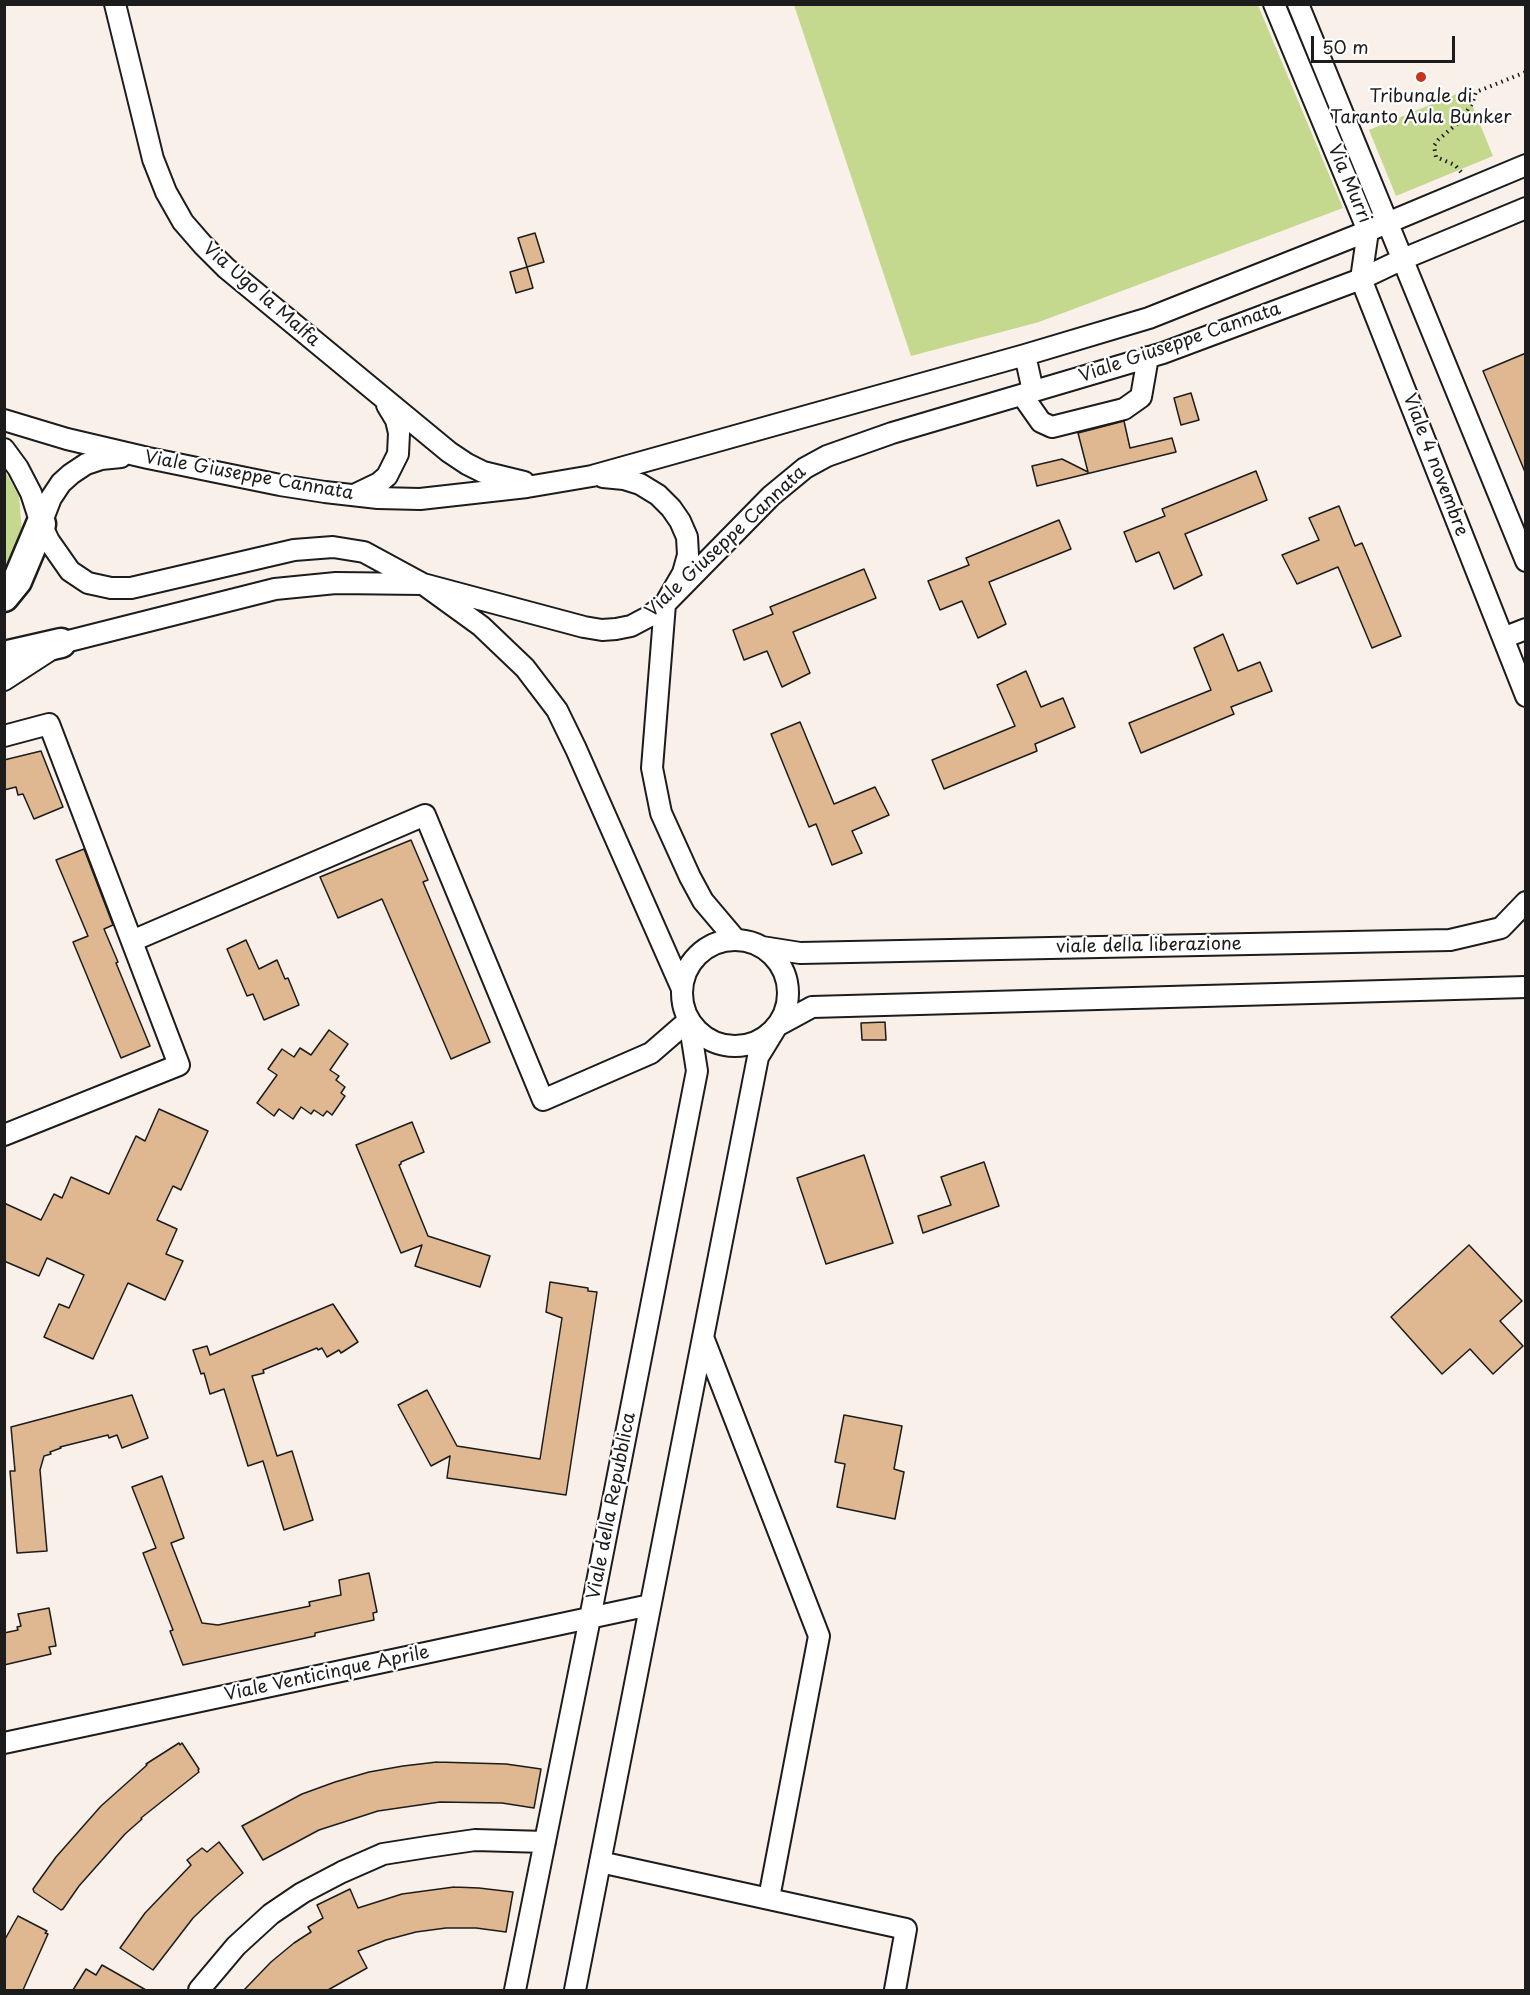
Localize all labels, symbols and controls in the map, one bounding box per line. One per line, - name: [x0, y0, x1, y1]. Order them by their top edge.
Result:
- scale bar: [1314, 24, 1458, 62]
- text: 50 m: [1322, 33, 1369, 60]
- marker: Tribunale di Taranto Aula Bunker: [1414, 70, 1428, 84]
- place label: Tribunale di Taranto Aula Bunker: [1330, 86, 1512, 128]
- street label: Via Murri: [1323, 141, 1375, 227]
- street label: Via Ugo la Malfa: [198, 238, 324, 352]
- street label: Viale Giuseppe Cannata: [1076, 298, 1284, 388]
- street label: Viale 4 novembre: [1398, 391, 1472, 539]
- street label: Viale Giuseppe Cannata: [143, 447, 355, 505]
- street label: Viale Giuseppe Cannata: [641, 462, 811, 622]
- street label: viale della liberazione: [1056, 934, 1242, 958]
- street label: Viale della Repubblica: [583, 1411, 641, 1601]
- street label: Viale Venticinque Aprile: [223, 1642, 431, 1706]

